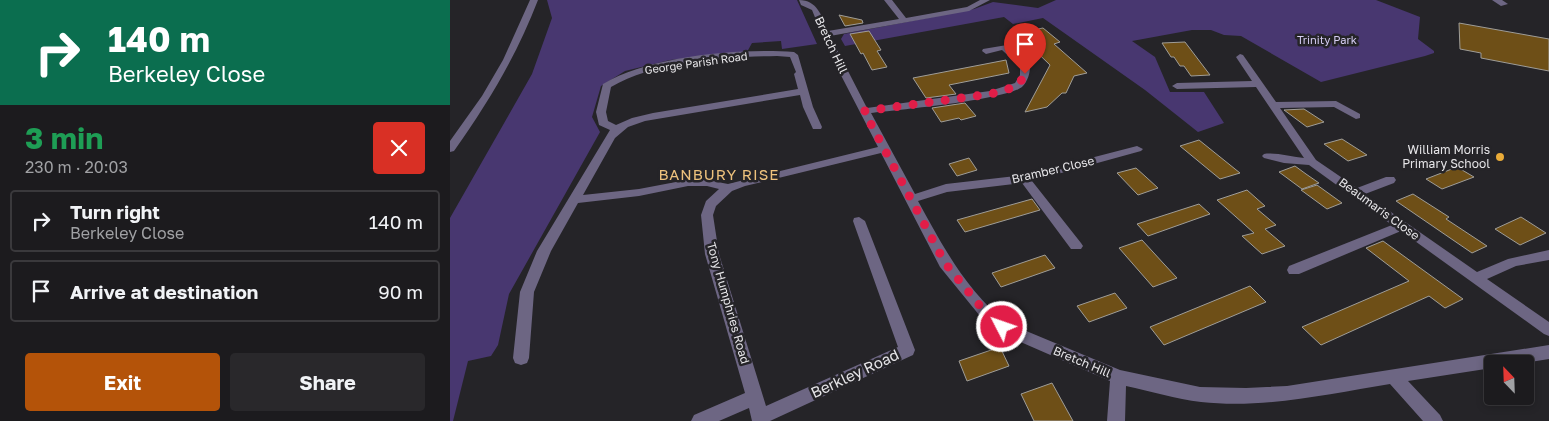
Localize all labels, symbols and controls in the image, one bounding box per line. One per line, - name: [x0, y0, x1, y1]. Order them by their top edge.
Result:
- street label: Bretch Hill: [812, 14, 851, 76]
- text: 140 m: [108, 18, 210, 60]
- icon: right: [25, 20, 90, 85]
- pin: [1004, 23, 1046, 74]
- icon: arrive: [1011, 30, 1039, 58]
- park label: Trinity Park: [1297, 33, 1357, 46]
- street label: George Parish Road: [644, 49, 748, 76]
- text: Berkeley Close: [108, 60, 265, 87]
- text: 3 min: [25, 120, 103, 156]
- button: close: [373, 122, 425, 174]
- place label: William Morris Primary School: [1402, 142, 1490, 171]
- marker: William Morris Primary School: [1494, 151, 1506, 163]
- street label: Bramber Close: [1010, 153, 1096, 186]
- text: 230 m · 20:03: [25, 157, 128, 177]
- district label: BANBURY RISE: [659, 165, 779, 183]
- street label: Beaumaris Close: [1336, 174, 1423, 243]
- text: Turn right: [70, 200, 160, 223]
- icon: right: [27, 207, 55, 235]
- text: 140 m: [369, 210, 423, 233]
- text: Berkeley Close: [70, 223, 184, 243]
- street label: Tony Humphries Road: [704, 240, 753, 365]
- icon: arrive: [27, 277, 55, 305]
- text: Arrive at destination: [70, 280, 258, 303]
- text: 90 m: [378, 280, 423, 303]
- position arrow: [975, 300, 1027, 352]
- street label: Bretch Hill: [1051, 343, 1113, 380]
- street label: Berkley Road: [808, 345, 901, 401]
- button: Exit: [25, 353, 220, 411]
- button: Share: [230, 353, 425, 411]
- north arrow: [1484, 355, 1534, 405]
- map controls: [1484, 355, 1534, 405]

